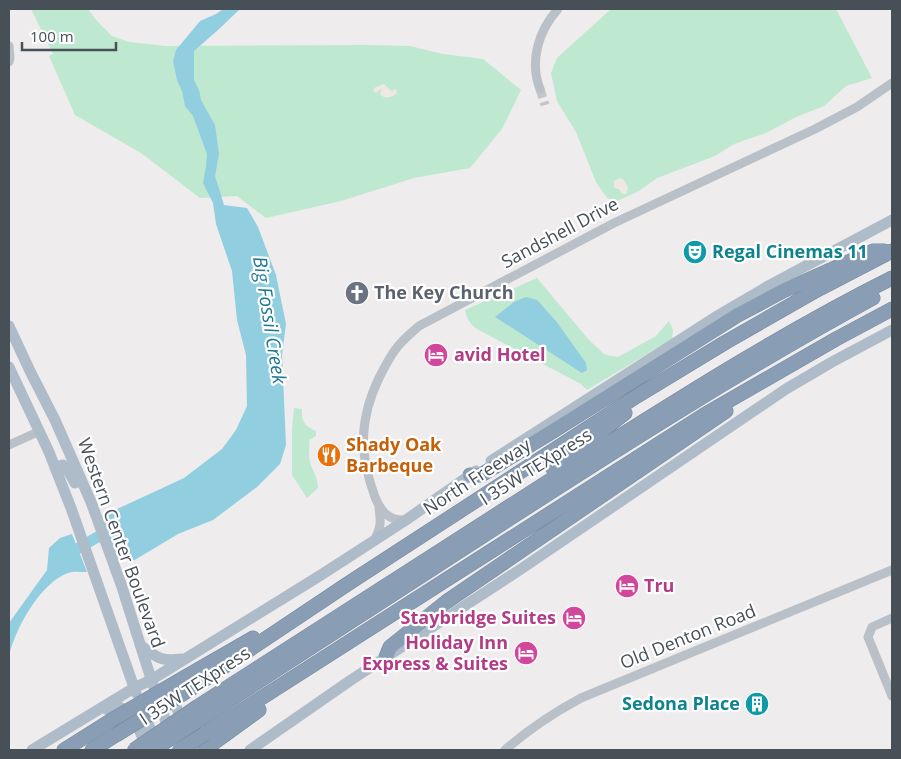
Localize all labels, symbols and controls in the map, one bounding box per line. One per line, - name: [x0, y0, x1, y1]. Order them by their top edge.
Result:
- scale bar: [22, 20, 116, 52]
- text: 100 m: [30, 26, 74, 46]
- street label: Sandshell Drive: [497, 191, 622, 273]
- theatre icon: Regal Cinemas 11: [682, 239, 708, 265]
- place label: Regal Cinemas 11: [712, 239, 868, 263]
- water label: Big Fossil Creek: [247, 254, 293, 386]
- church icon: The Key Church: [344, 280, 370, 306]
- place label: The Key Church: [374, 280, 513, 304]
- hotel icon: avid Hotel: [423, 342, 449, 368]
- place label: avid Hotel: [454, 342, 546, 366]
- street label: I 35W TEXpress: [475, 422, 596, 510]
- place label: Shady Oak Barbeque: [346, 432, 442, 477]
- street label: North Freeway: [418, 432, 536, 520]
- street label: Western Center Boulevard: [73, 435, 171, 651]
- restaurant icon: Shady Oak Barbeque: [316, 442, 342, 468]
- hotel icon: Tru: [614, 573, 640, 599]
- place label: Tru: [644, 573, 674, 597]
- street label: Old Denton Road: [616, 598, 759, 674]
- place label: Staybridge Suites: [401, 605, 556, 629]
- hotel icon: Staybridge Suites: [561, 605, 587, 631]
- place label: Holiday Inn Express & Suites: [362, 630, 508, 675]
- street label: I 35W TEXpress: [134, 640, 254, 730]
- hotel icon: Holiday Inn Express & Suites: [513, 640, 539, 666]
- place label: Sedona Place: [622, 691, 740, 715]
- building icon: Sedona Place: [744, 691, 770, 717]

